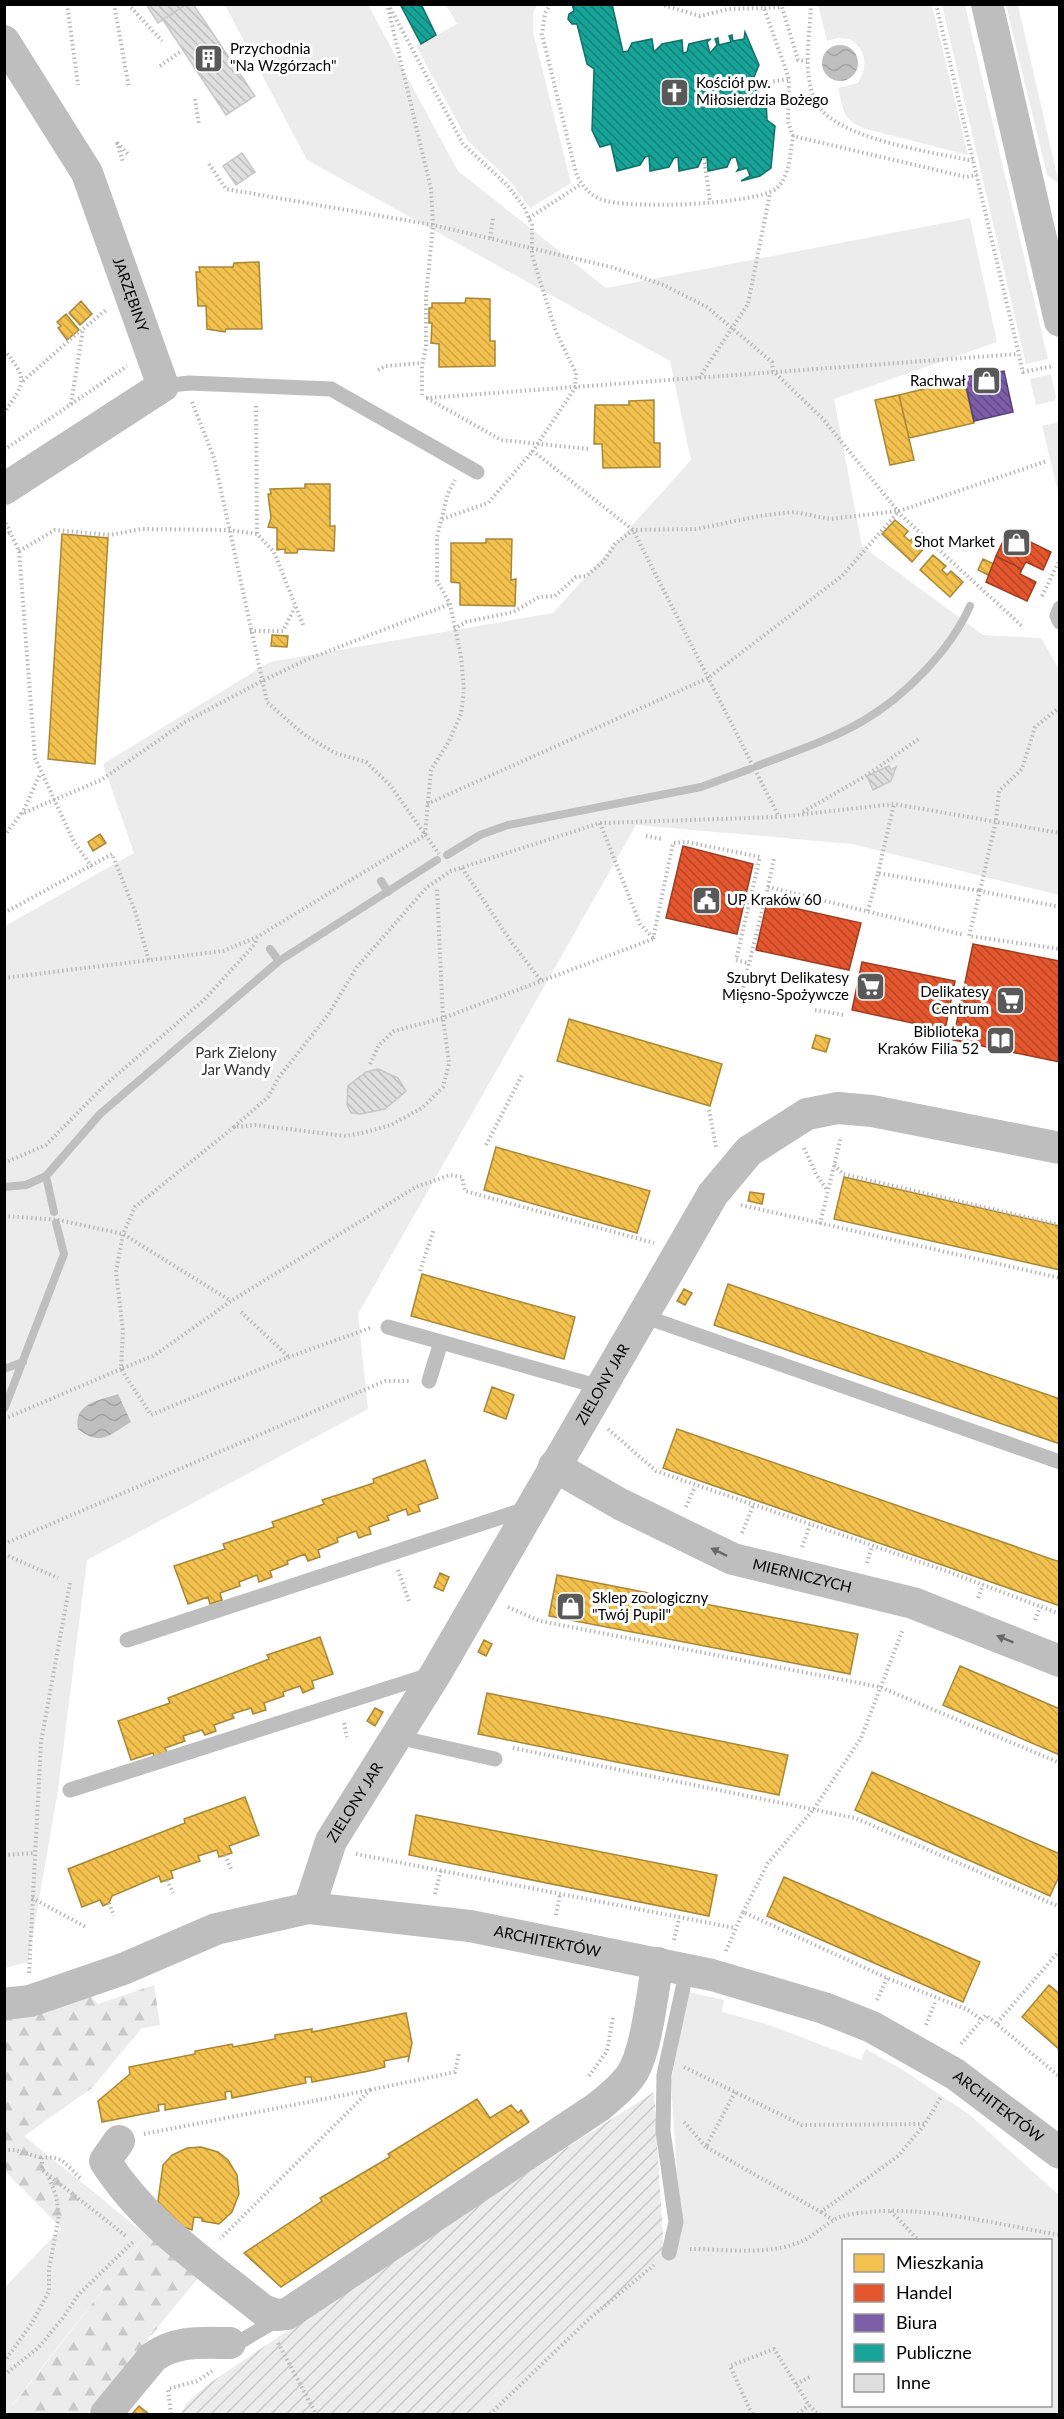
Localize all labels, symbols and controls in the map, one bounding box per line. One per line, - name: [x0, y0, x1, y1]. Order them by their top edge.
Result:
- place label: Przychodnia "Na Wzgórzach": [230, 39, 337, 74]
- building icon: Przychodnia "Na Wzgórzach": [193, 42, 225, 74]
- place label: Kościół pw. Miłosierdzia Bożego: [696, 73, 829, 108]
- church icon: Kościół pw. Miłosierdzia Bożego: [659, 76, 691, 108]
- street label: JARZĘBINY: [110, 254, 153, 335]
- shop icon: Rachwał: [971, 365, 1003, 397]
- place label: Rachwał: [910, 371, 966, 389]
- shop icon: Shot Market: [1000, 526, 1032, 558]
- place label: Shot Market: [914, 532, 996, 550]
- public building icon: UP Kraków 60: [690, 884, 722, 916]
- place label: UP Kraków 60: [727, 890, 822, 908]
- place label: Szubryt Delikatesy Mięsno-Spożywcze: [722, 968, 849, 1003]
- supermarket icon: Szubryt Delikatesy Mięsno-Spożywcze: [854, 971, 886, 1003]
- place label: Delikatesy Centrum: [920, 982, 989, 1017]
- supermarket icon: Delikatesy Centrum: [994, 985, 1026, 1017]
- place label: Biblioteka Kraków Filia 52: [877, 1022, 979, 1057]
- library icon: Biblioteka Kraków Filia 52: [984, 1025, 1016, 1057]
- park label: Park Zielony Jar Wandy: [195, 1043, 277, 1078]
- street label: ZIELONY JAR: [572, 1340, 633, 1428]
- one-way arrow: [710, 1548, 728, 1558]
- street label: MIERNICZYCH: [751, 1554, 854, 1596]
- place label: Sklep zoologiczny "Twój Pupil": [592, 1588, 709, 1623]
- shop icon: Sklep zoologiczny "Twój Pupil": [555, 1591, 587, 1623]
- one-way arrow: [996, 1634, 1014, 1644]
- street label: ZIELONY JAR: [323, 1758, 386, 1845]
- street label: ARCHITEKTÓW: [493, 1921, 603, 1960]
- street label: ARCHITEKTÓW: [950, 2066, 1048, 2146]
- legend: [842, 2239, 1052, 2407]
- text: Mieszkania: [896, 2251, 984, 2273]
- text: Handel: [896, 2281, 952, 2303]
- text: Biura: [896, 2311, 937, 2333]
- text: Publiczne: [896, 2341, 972, 2363]
- text: Inne: [896, 2371, 931, 2393]

